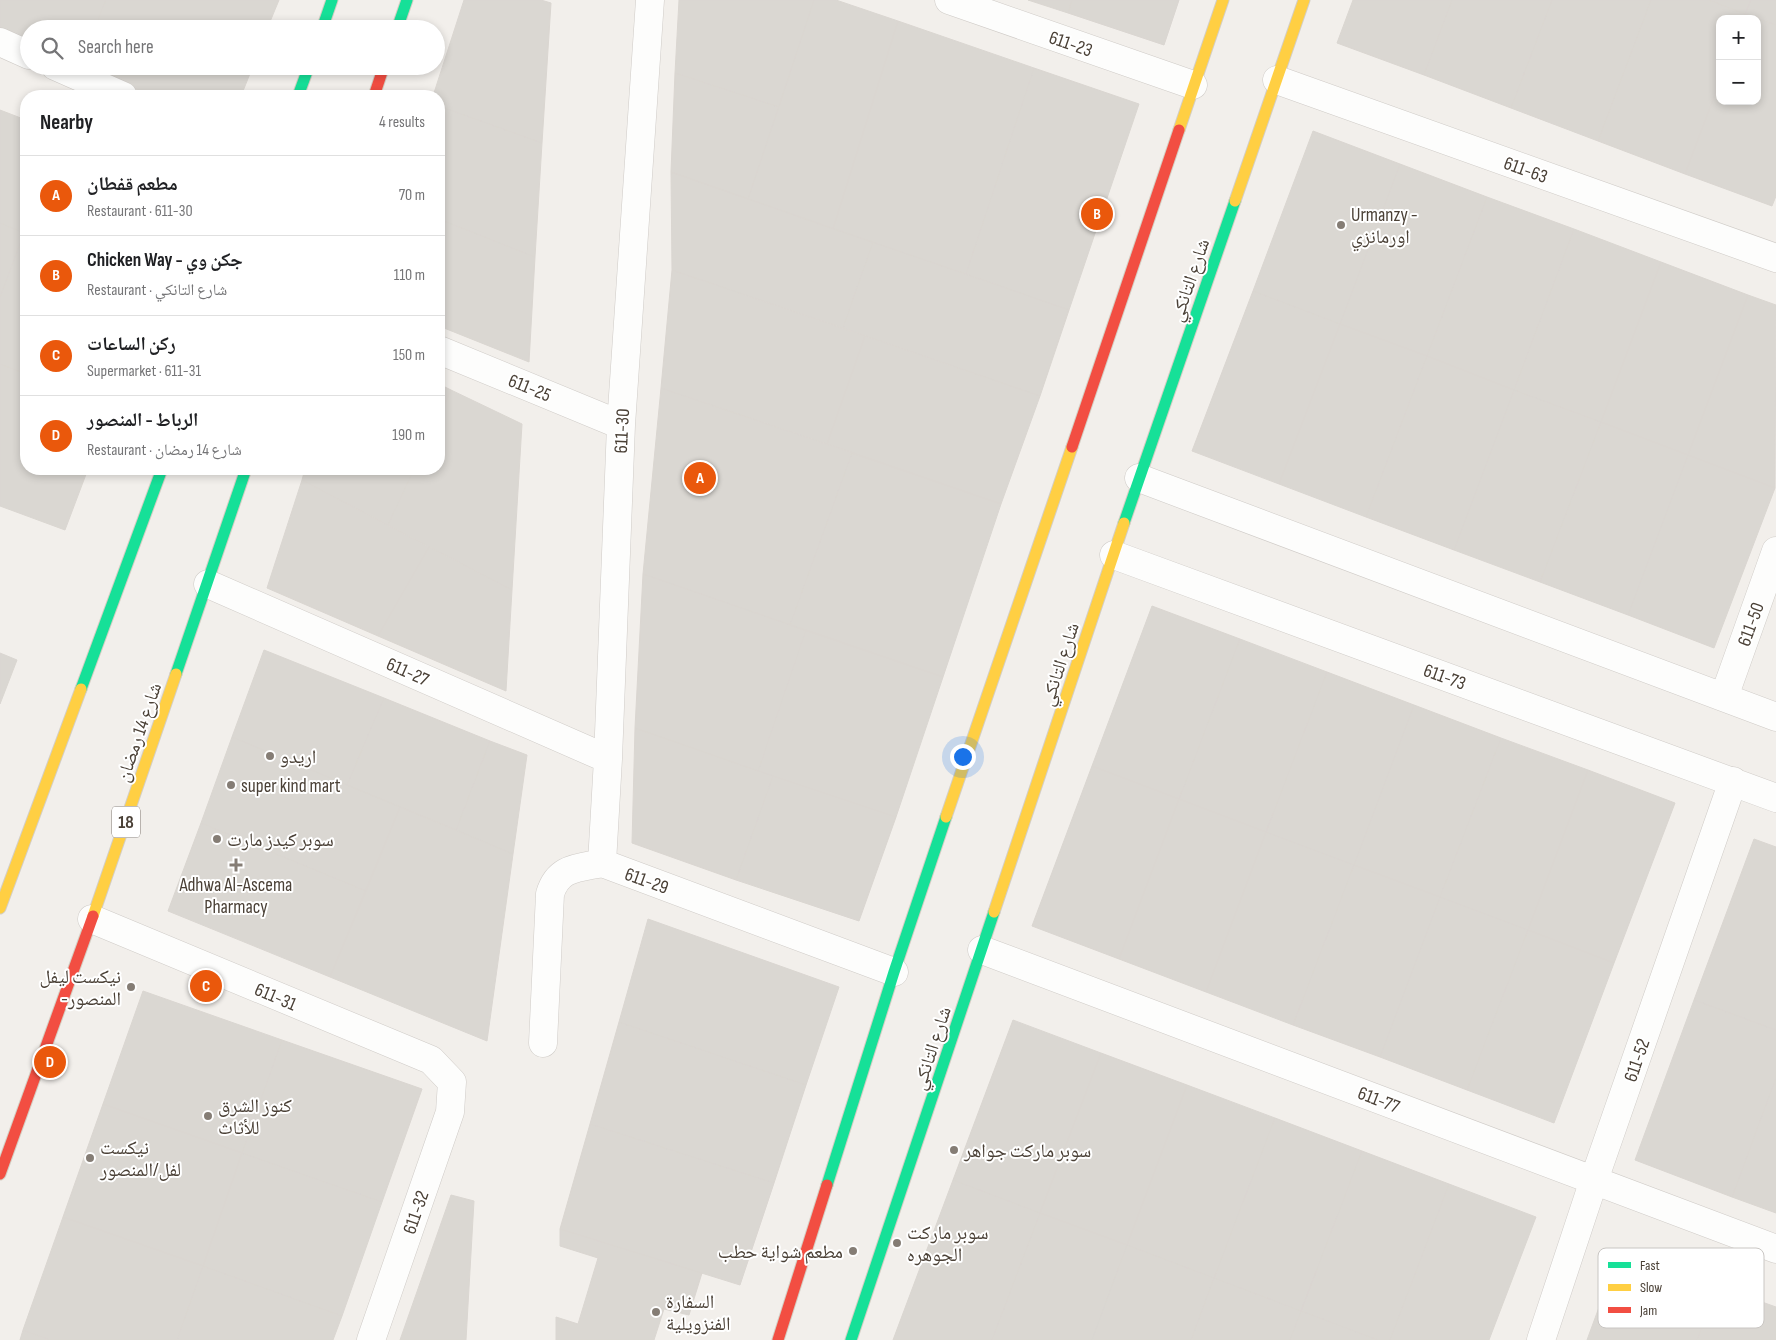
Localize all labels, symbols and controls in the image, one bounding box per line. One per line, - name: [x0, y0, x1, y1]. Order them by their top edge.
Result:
- map controls: [1716, 15, 1761, 105]
- button: +: [1716, 15, 1761, 60]
- search box: [20, 20, 445, 75]
- street label: 611-23: [1046, 26, 1095, 63]
- icon: search: [38, 34, 66, 62]
- text: Search here: [78, 36, 154, 59]
- button: −: [1716, 60, 1761, 105]
- text: Nearby: [40, 110, 93, 135]
- text: 4 results: [379, 113, 425, 132]
- street label: 611-63: [1500, 152, 1551, 189]
- text: مطعم قفطان: [87, 173, 178, 196]
- text: A: [52, 186, 60, 205]
- text: 70 m: [399, 186, 425, 205]
- pin: B: [1081, 195, 1113, 233]
- text: Restaurant · 611-30: [87, 202, 193, 221]
- place label: Urmanzy - اورمانزي: [1351, 204, 1418, 252]
- marker: Urmanzy - اورمانزي: [1335, 219, 1347, 231]
- street label: شارع التانكي: [1165, 236, 1218, 326]
- text: Chicken Way - جكن وي: [87, 249, 243, 272]
- text: B: [52, 266, 60, 285]
- text: 110 m: [394, 266, 425, 285]
- text: Restaurant · شارع التانكي: [87, 281, 227, 300]
- text: ركن الساعات: [87, 333, 176, 356]
- text: C: [52, 346, 60, 365]
- text: 150 m: [393, 346, 425, 365]
- text: Supermarket · 611-31: [87, 362, 201, 381]
- street label: 611-25: [505, 369, 554, 407]
- street label: 611-30: [610, 408, 635, 454]
- text: الرباط - المنصور: [87, 409, 198, 432]
- text: D: [52, 426, 60, 445]
- text: 190 m: [392, 426, 425, 445]
- text: Restaurant · شارع 14 رمضان: [87, 441, 242, 460]
- pin: A: [684, 459, 716, 497]
- street label: 611-50: [1733, 600, 1770, 649]
- street label: شارع التانكي: [1036, 620, 1087, 710]
- street label: 611-27: [383, 653, 433, 692]
- street label: 611-73: [1420, 659, 1469, 696]
- street label: شارع 14 رمضان: [112, 680, 167, 785]
- your location: [950, 744, 976, 770]
- place label: اريدو: [280, 746, 316, 769]
- marker: اريدو: [264, 750, 276, 762]
- place label: super kind mart: [241, 775, 341, 798]
- marker: super kind mart: [225, 779, 237, 791]
- road number: 18: [112, 806, 140, 838]
- place label: سوبر كيدز مارت: [227, 829, 334, 852]
- marker: سوبر كيدز مارت: [211, 833, 223, 845]
- marker: Adhwa Al-Ascema Pharmacy: [230, 859, 242, 871]
- street label: 611-29: [621, 863, 671, 900]
- place label: Adhwa Al-Ascema Pharmacy: [179, 874, 292, 919]
- place label: نيكست ليفل -المنصور: [40, 966, 121, 1011]
- pin: C: [190, 967, 222, 1005]
- street label: 611-31: [251, 978, 300, 1017]
- marker: نيكست ليفل -المنصور: [125, 981, 137, 993]
- street label: شارع التانكي: [908, 1004, 959, 1094]
- street label: 611-52: [1619, 1036, 1655, 1085]
- pin: D: [34, 1043, 66, 1081]
- street label: 611-77: [1354, 1082, 1403, 1119]
- place label: كنوز الشرق للأثاث: [218, 1095, 292, 1140]
- marker: كنوز الشرق للأثاث: [202, 1110, 214, 1122]
- place label: نيكست لفل/المنصور: [99, 1137, 181, 1182]
- place label: سوبر ماركت جواهر: [963, 1140, 1091, 1163]
- marker: سوبر ماركت جواهر: [948, 1144, 960, 1156]
- marker: نيكست لفل/المنصور: [84, 1152, 96, 1164]
- street label: 611-32: [398, 1188, 435, 1237]
- place label: سوبر ماركت الجوهره: [907, 1222, 989, 1267]
- marker: سوبر ماركت الجوهره: [891, 1237, 903, 1249]
- place label: مطعم شواية حطب: [718, 1241, 843, 1264]
- marker: مطعم شواية حطب: [847, 1245, 859, 1257]
- legend: [1598, 1248, 1764, 1328]
- text: Fast: [1640, 1257, 1660, 1274]
- text: Slow: [1640, 1279, 1662, 1296]
- place label: السفارة الفنزويلية: [666, 1291, 731, 1336]
- text: Jam: [1639, 1302, 1657, 1319]
- marker: السفارة الفنزويلية: [650, 1306, 662, 1318]

